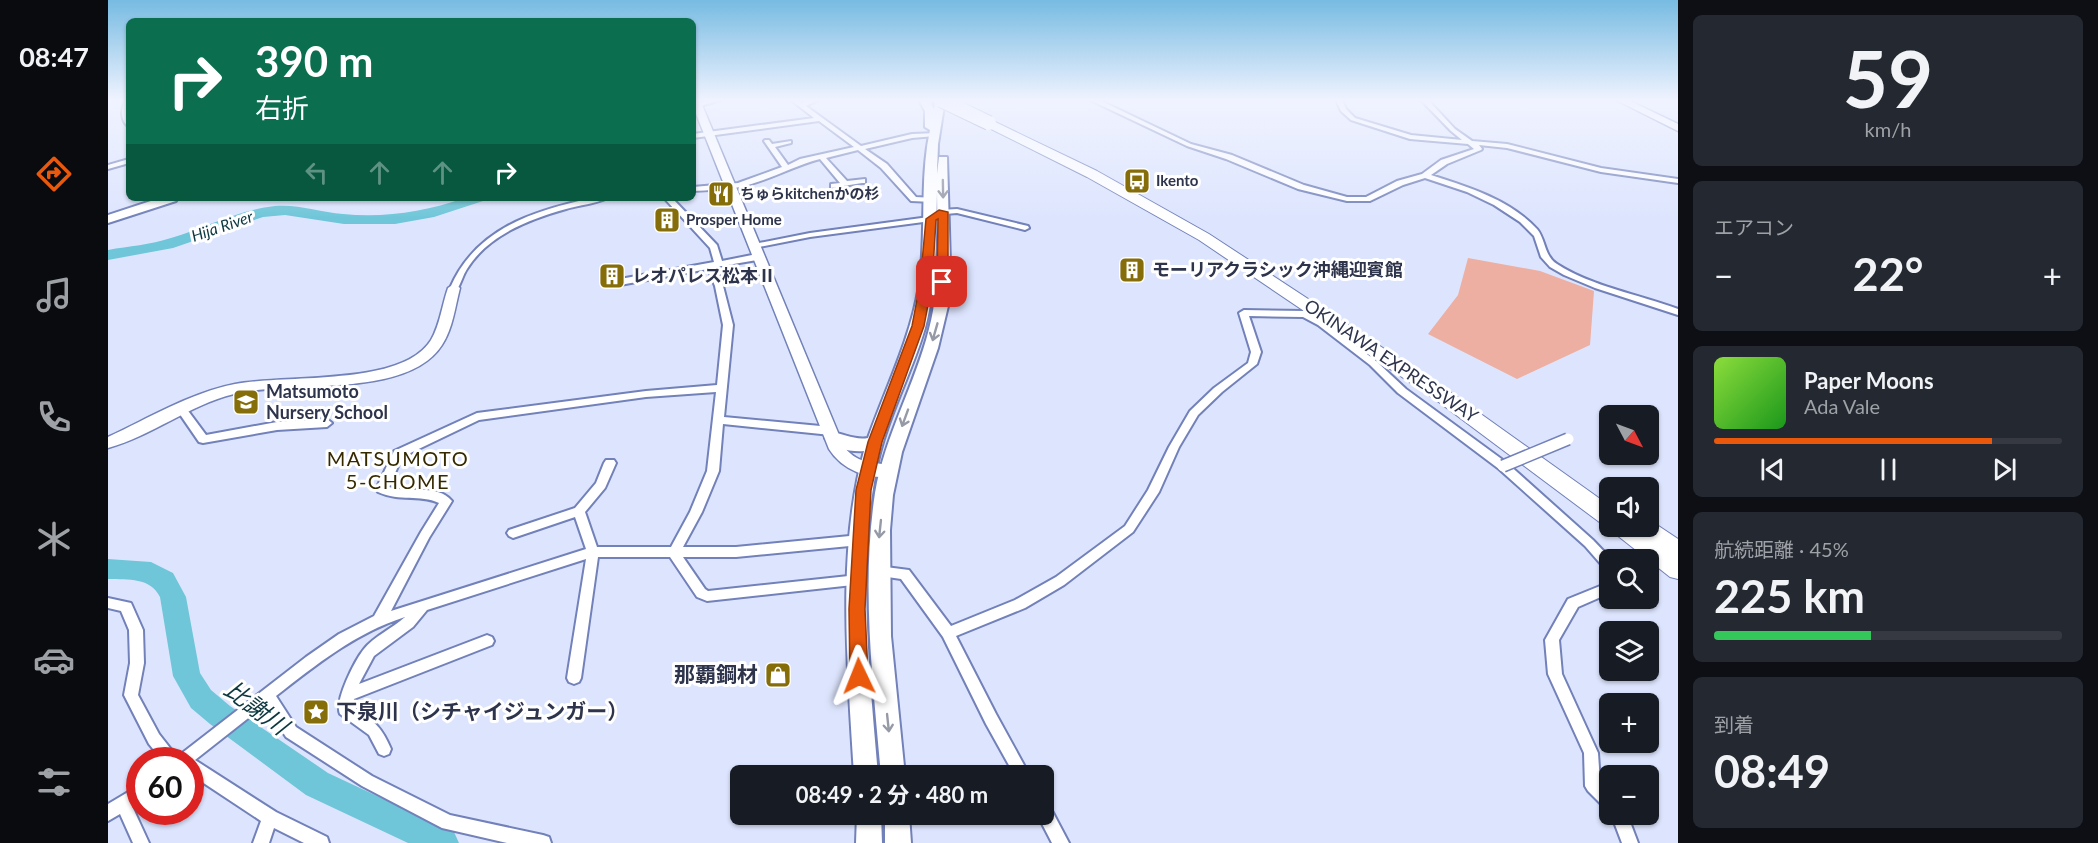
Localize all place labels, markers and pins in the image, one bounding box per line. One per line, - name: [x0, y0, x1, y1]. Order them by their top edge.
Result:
- bus stop icon: Ikento: [1122, 166, 1152, 196]
- place label: Ikento: [1156, 171, 1199, 189]
- restaurant icon: ちゅらkitchenかの杉: [706, 179, 736, 209]
- place label: ちゅらkitchenかの杉: [740, 184, 880, 202]
- building icon: Prosper Home: [652, 205, 682, 235]
- place label: Prosper Home: [686, 210, 782, 228]
- building icon: モーリアクラシック沖縄迎賓館: [1117, 255, 1147, 285]
- pin: [916, 256, 967, 307]
- place label: モーリアクラシック沖縄迎賓館: [1152, 258, 1403, 280]
- building icon: レオパレス松本Ⅱ: [597, 261, 627, 291]
- place label: レオパレス松本Ⅱ: [632, 264, 776, 286]
- place label: Matsumoto Nursery School: [266, 380, 388, 423]
- school or university icon: Matsumoto Nursery School: [231, 387, 261, 417]
- shop icon: 那覇鋼材: [763, 660, 793, 690]
- place label: 那覇鋼材: [674, 661, 758, 686]
- place icon: 下泉川（シチャイジュンガー）: [301, 697, 331, 727]
- place label: 下泉川（シチャイジュンガー）: [336, 698, 628, 723]

